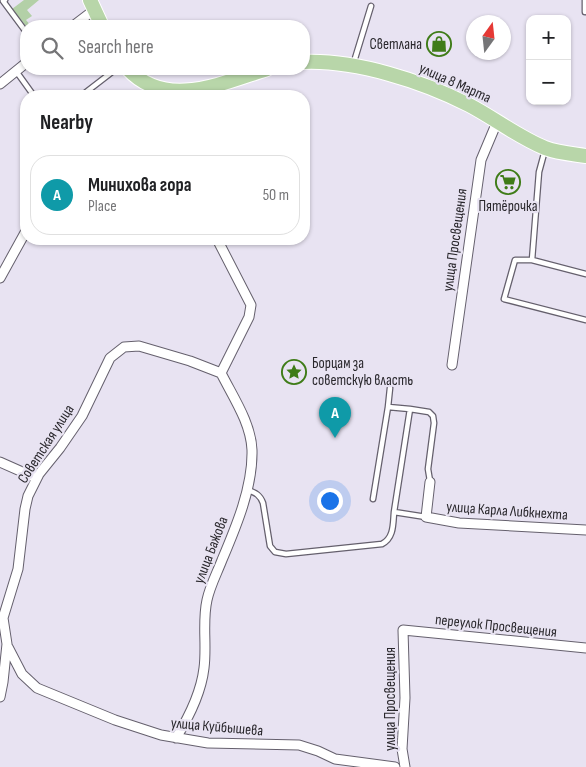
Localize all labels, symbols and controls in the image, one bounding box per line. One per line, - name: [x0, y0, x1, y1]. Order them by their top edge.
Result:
- north arrow: [466, 15, 511, 60]
- map controls: [526, 15, 571, 105]
- button: +: [526, 15, 571, 60]
- search box: [20, 20, 310, 75]
- shop icon: Светлана: [426, 31, 452, 57]
- icon: search: [38, 34, 66, 62]
- place label: Светлана: [369, 35, 422, 54]
- text: Search here: [78, 36, 154, 59]
- street label: улица 8 Марта: [416, 59, 494, 107]
- button: −: [526, 60, 571, 105]
- text: Nearby: [40, 110, 93, 135]
- supermarket icon: Пятёрочка: [495, 169, 521, 195]
- text: Минихова гора: [88, 174, 192, 197]
- text: A: [53, 186, 61, 205]
- text: 50 m: [263, 186, 289, 205]
- street label: улица Просвещения: [438, 187, 472, 293]
- text: Place: [88, 197, 117, 216]
- place label: Пятёрочка: [479, 197, 538, 216]
- place label: Борцам за советскую власть: [312, 354, 413, 390]
- place icon: Борцам за советскую власть: [281, 359, 307, 385]
- pin: A: [319, 397, 351, 438]
- street label: Советская улица: [13, 401, 79, 487]
- your location: [317, 488, 343, 514]
- street label: улица Карла Либкнехта: [446, 497, 569, 525]
- street label: улица Бажова: [190, 514, 233, 586]
- street label: переулок Просвещения: [434, 610, 558, 642]
- street label: улица Просвещения: [381, 647, 400, 751]
- street label: улица Куйбышева: [170, 714, 264, 741]

